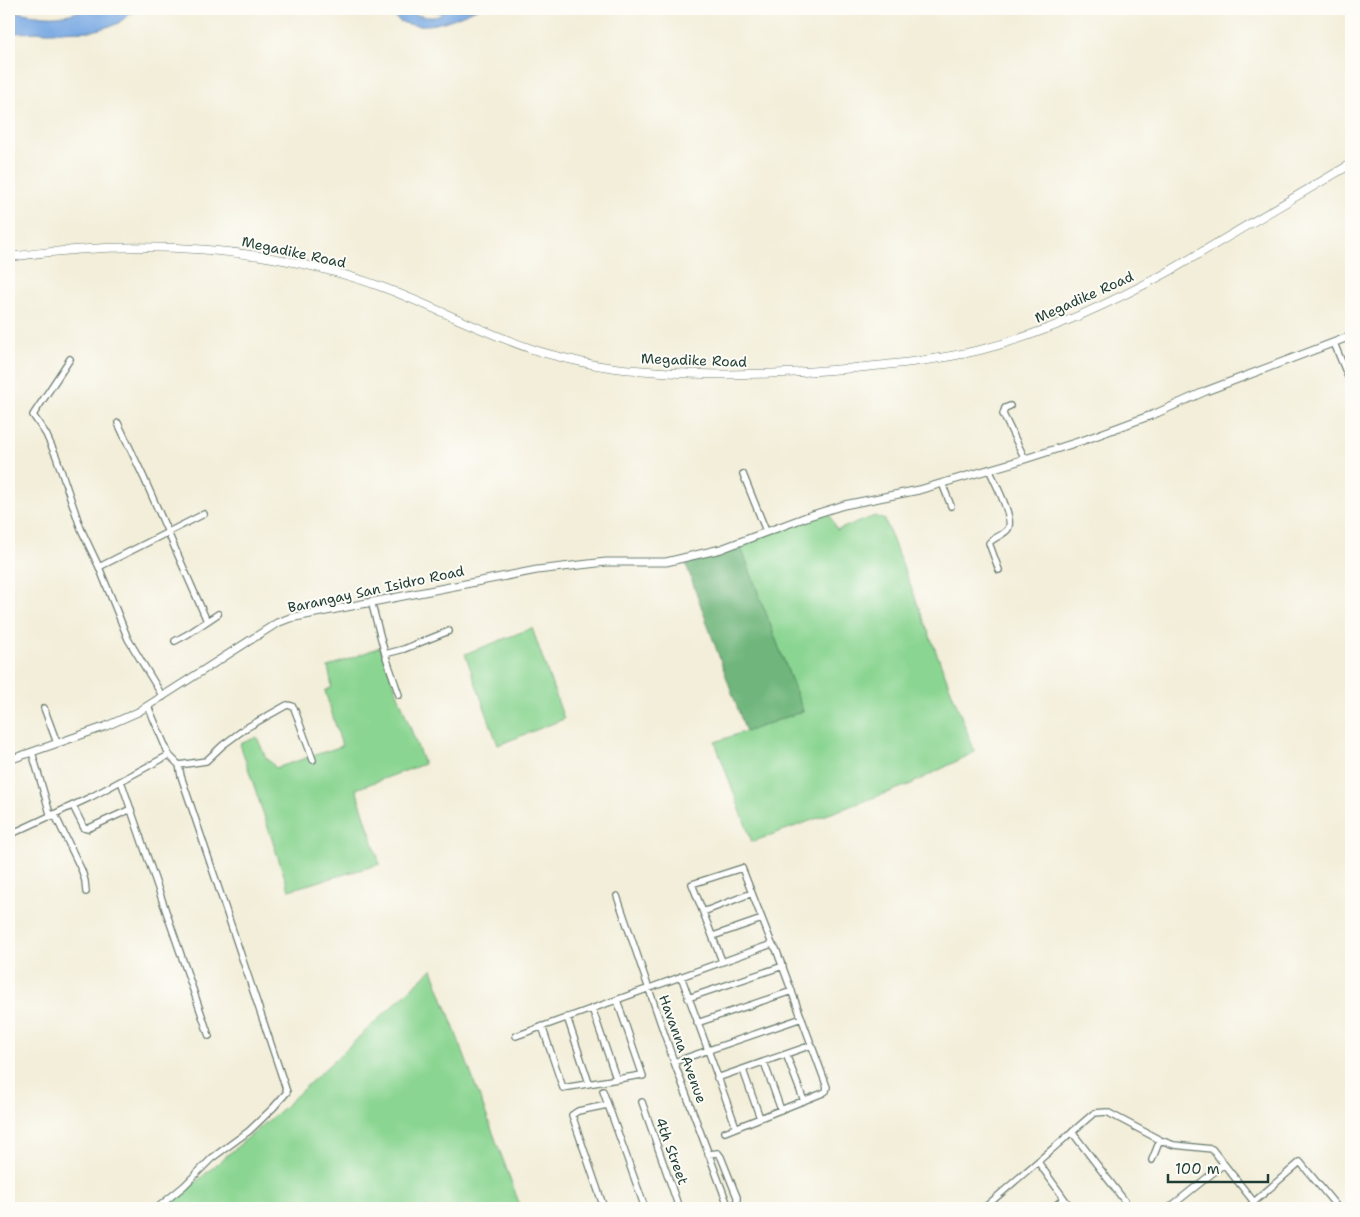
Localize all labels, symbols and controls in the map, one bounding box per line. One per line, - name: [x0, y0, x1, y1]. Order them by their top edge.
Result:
- street label: Megadike Road: [240, 232, 348, 272]
- street label: Megadike Road: [1032, 267, 1136, 327]
- street label: Megadike Road: [641, 349, 748, 371]
- street label: Barangay San Isidro Road: [286, 561, 466, 616]
- street label: Havanna Avenue: [655, 992, 711, 1106]
- street label: 4th Street: [652, 1115, 692, 1187]
- scale bar: [1168, 1152, 1268, 1184]
- text: 100 m: [1175, 1159, 1220, 1179]

